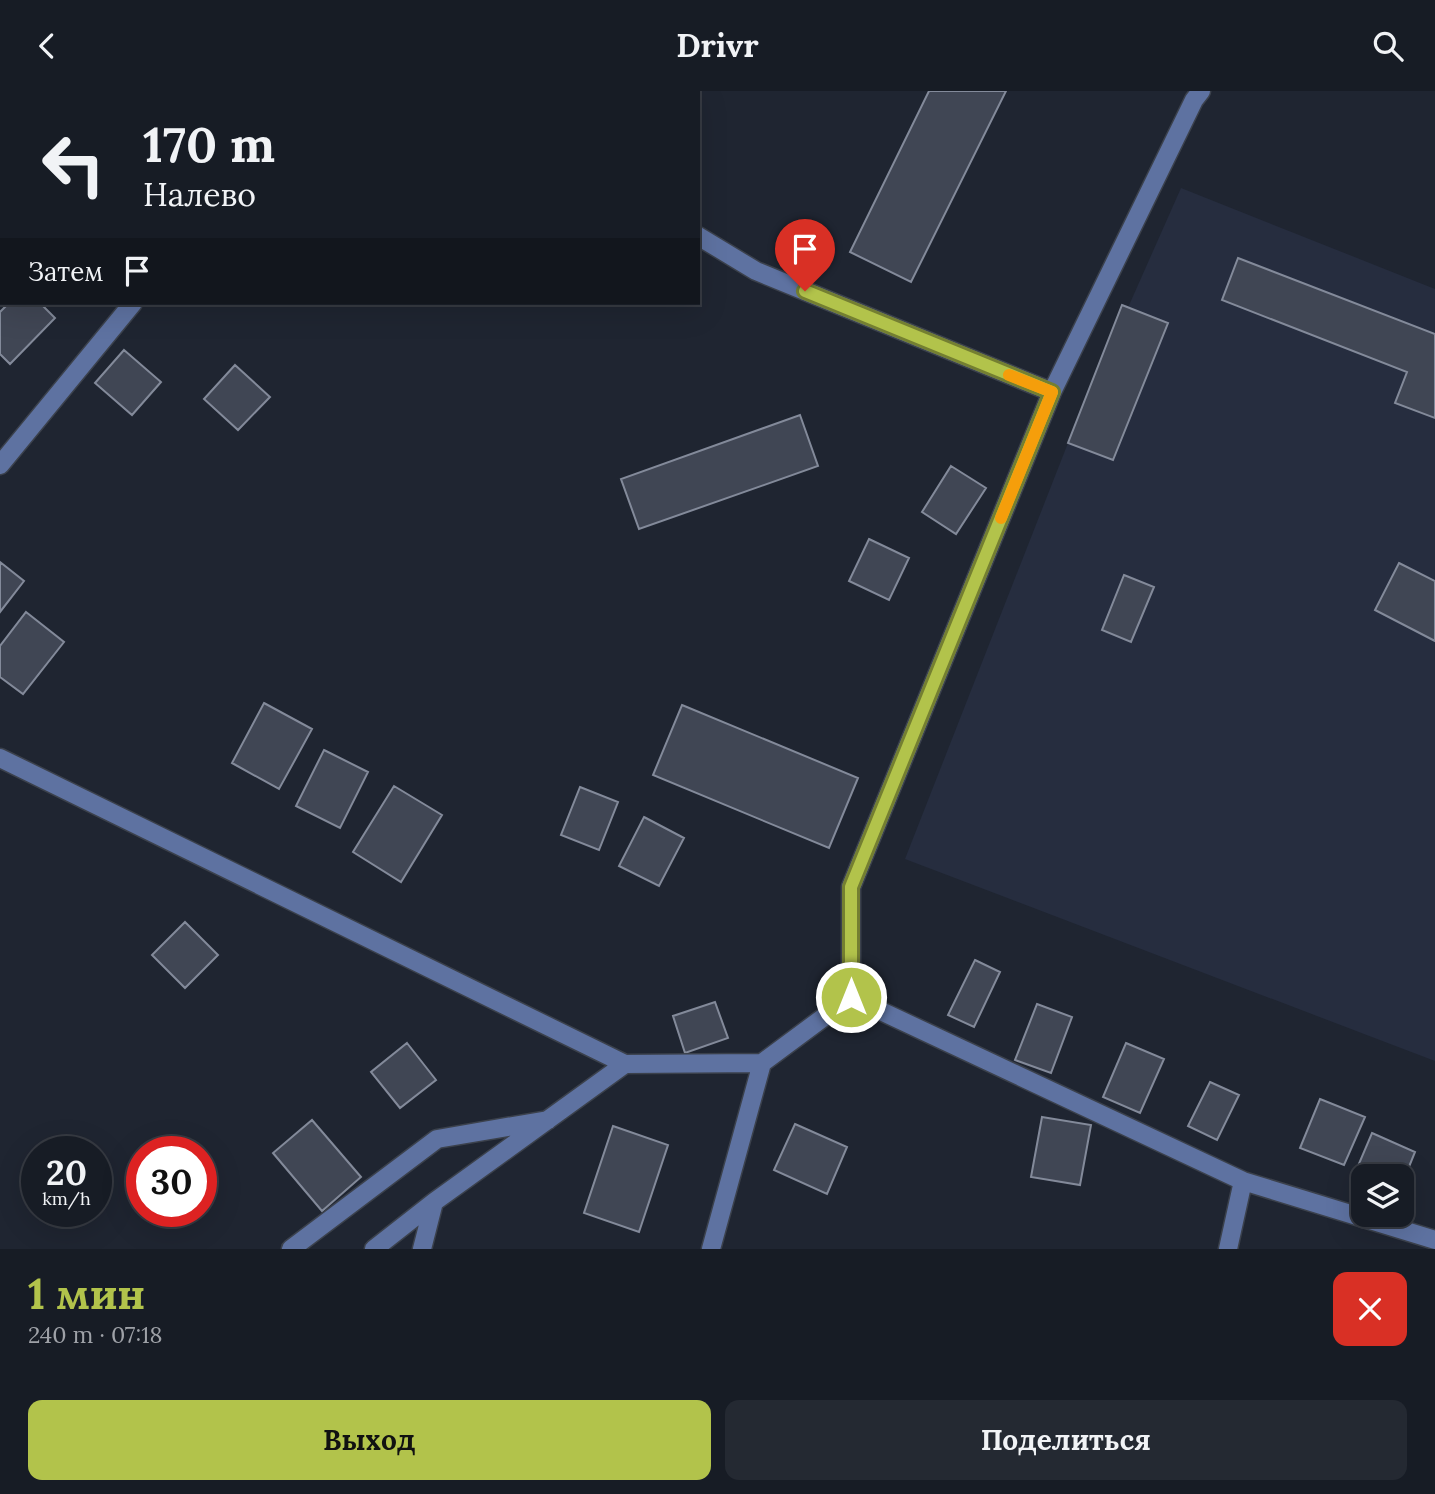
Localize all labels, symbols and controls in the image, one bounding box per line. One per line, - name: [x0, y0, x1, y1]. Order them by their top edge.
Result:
- text: Drivr: [676, 25, 759, 66]
- icon: back: [28, 27, 66, 65]
- icon: search: [1369, 27, 1407, 65]
- text: 170 m: [143, 113, 275, 175]
- icon: left: [28, 119, 119, 210]
- text: Налево: [143, 174, 256, 215]
- pin: [775, 219, 835, 291]
- icon: arrive: [786, 230, 824, 268]
- icon: arrive: [118, 252, 156, 290]
- text: Затем: [28, 255, 104, 288]
- position arrow: [814, 960, 888, 1034]
- speed limit sign: 30: [126, 1136, 217, 1227]
- text: 20: [46, 1150, 87, 1195]
- map controls: [1351, 1164, 1414, 1227]
- button: layers: [1351, 1164, 1414, 1227]
- text: km/h: [42, 1187, 91, 1210]
- text: 1 мин: [28, 1267, 145, 1321]
- button: close: [1333, 1272, 1407, 1346]
- text: 240 m · 07:18: [28, 1320, 162, 1349]
- button: Выход: [28, 1400, 711, 1480]
- button: Поделиться: [725, 1400, 1407, 1480]

